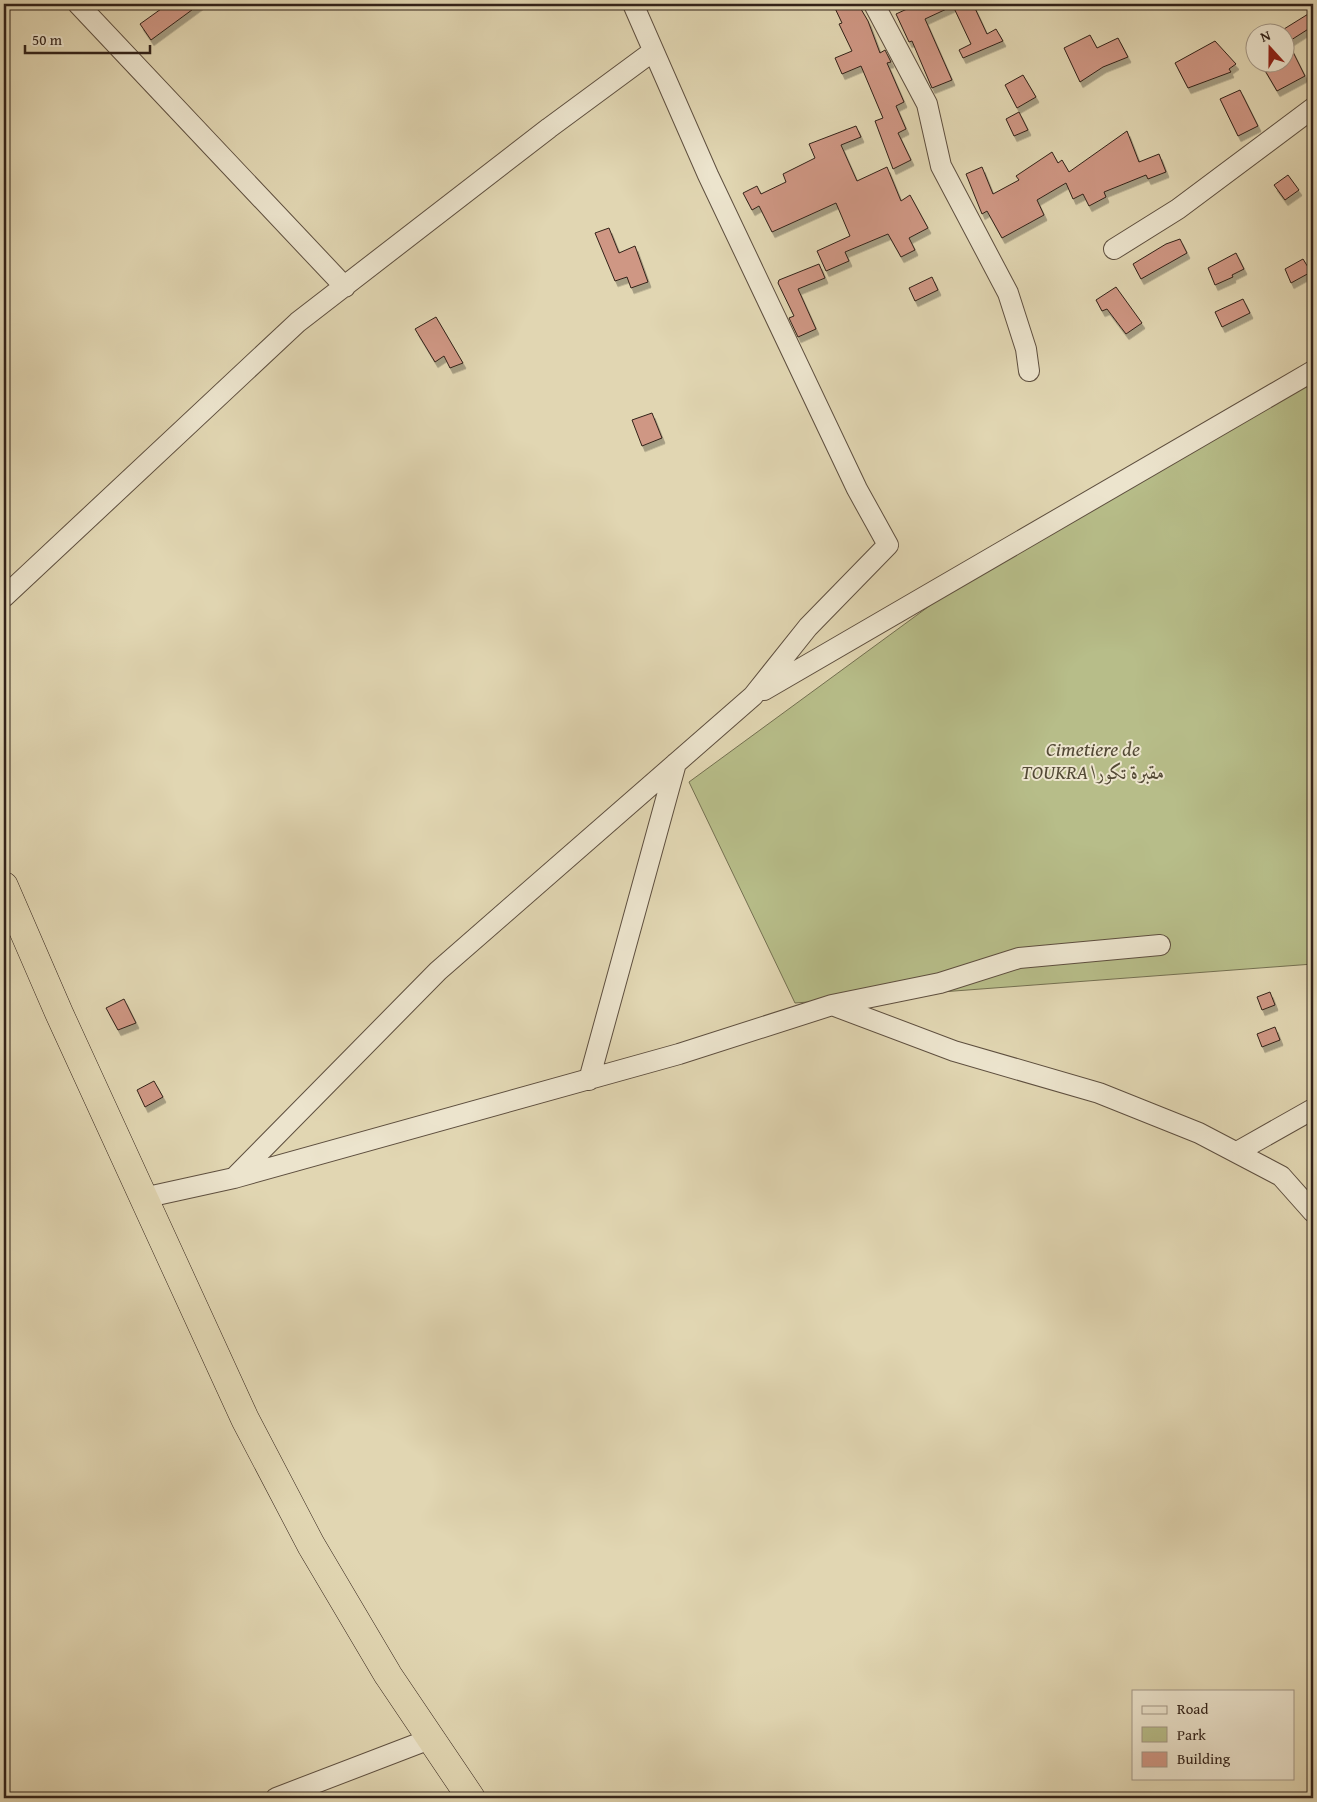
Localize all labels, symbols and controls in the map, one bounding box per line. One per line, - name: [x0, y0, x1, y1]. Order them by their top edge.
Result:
- scale bar: [25, 22, 150, 54]
- north arrow: [1244, 22, 1294, 72]
- text: N: [1257, 25, 1274, 47]
- text: 50 m: [32, 29, 63, 50]
- park label: Cimetiere de TOUKRA مقبرة تكورا: [1021, 734, 1165, 786]
- legend: [1132, 1690, 1294, 1780]
- text: Road: [1177, 1698, 1208, 1719]
- text: Park: [1177, 1724, 1206, 1745]
- text: Building: [1177, 1748, 1231, 1769]

